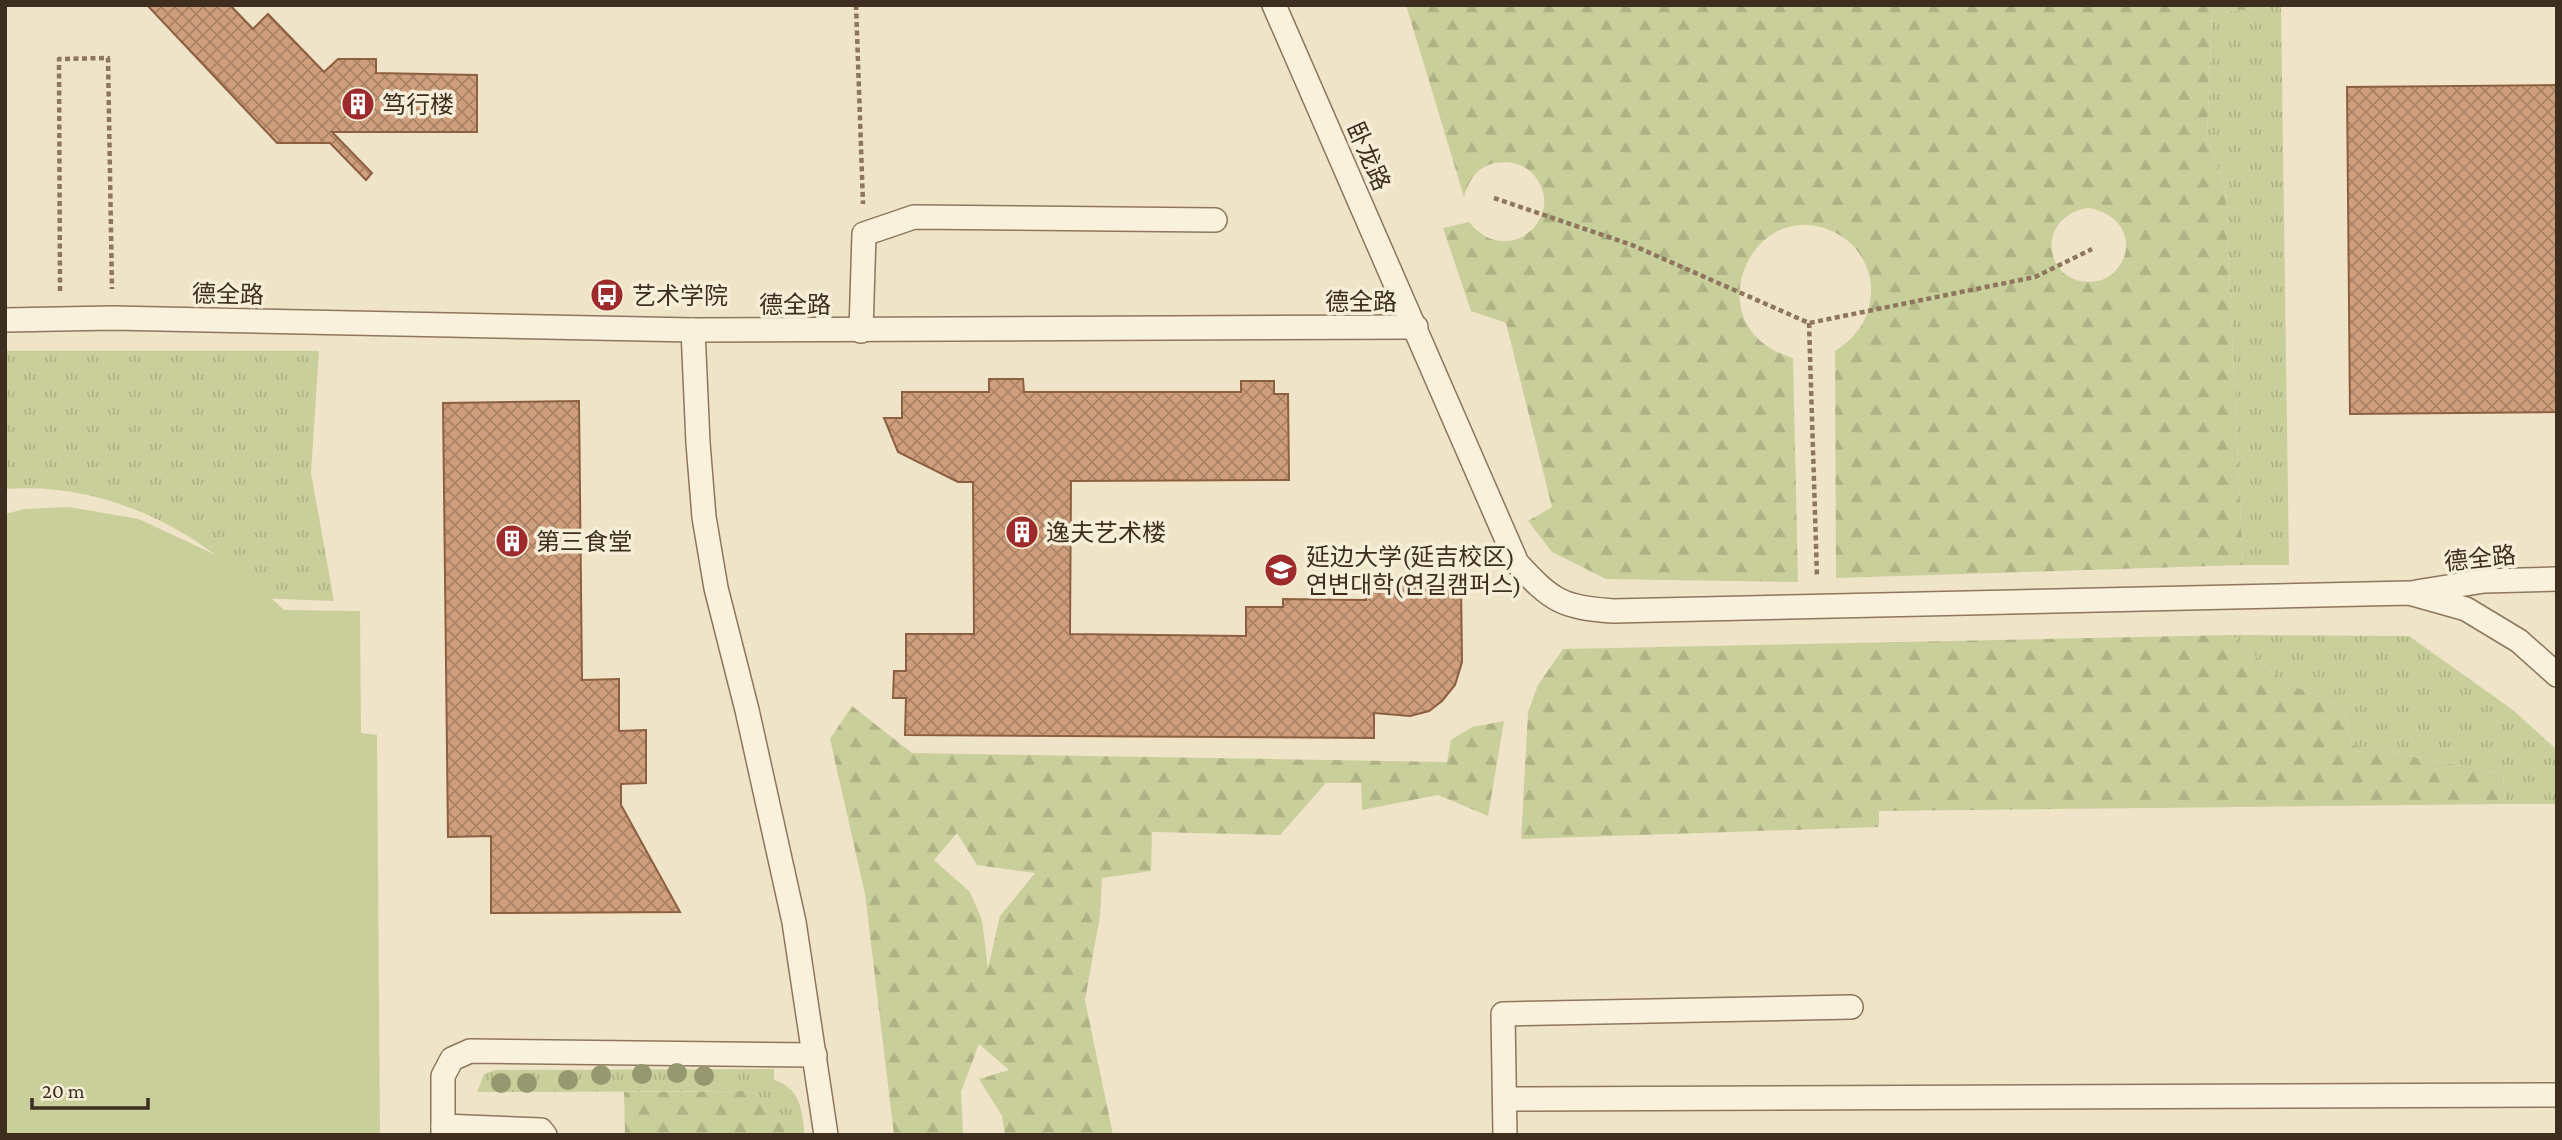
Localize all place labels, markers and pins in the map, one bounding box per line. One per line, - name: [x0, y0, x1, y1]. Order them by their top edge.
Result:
- building icon: 笃行楼: [339, 85, 377, 123]
- place label: 笃行楼: [382, 91, 454, 118]
- bus stop icon: 艺术学院: [588, 276, 626, 314]
- place label: 艺术学院: [632, 282, 728, 309]
- building icon: 逸夫艺术楼: [1003, 513, 1041, 551]
- place label: 逸夫艺术楼: [1046, 519, 1166, 546]
- building icon: 第三食堂: [493, 522, 531, 560]
- place label: 第三食堂: [536, 528, 632, 555]
- place label: 延边大学(延吉校区) 연변대학(연길캠퍼스): [1306, 543, 1522, 599]
- school or university icon: 延边大学(延吉校区) 연변대학(연길캠퍼스): [1262, 551, 1300, 589]

